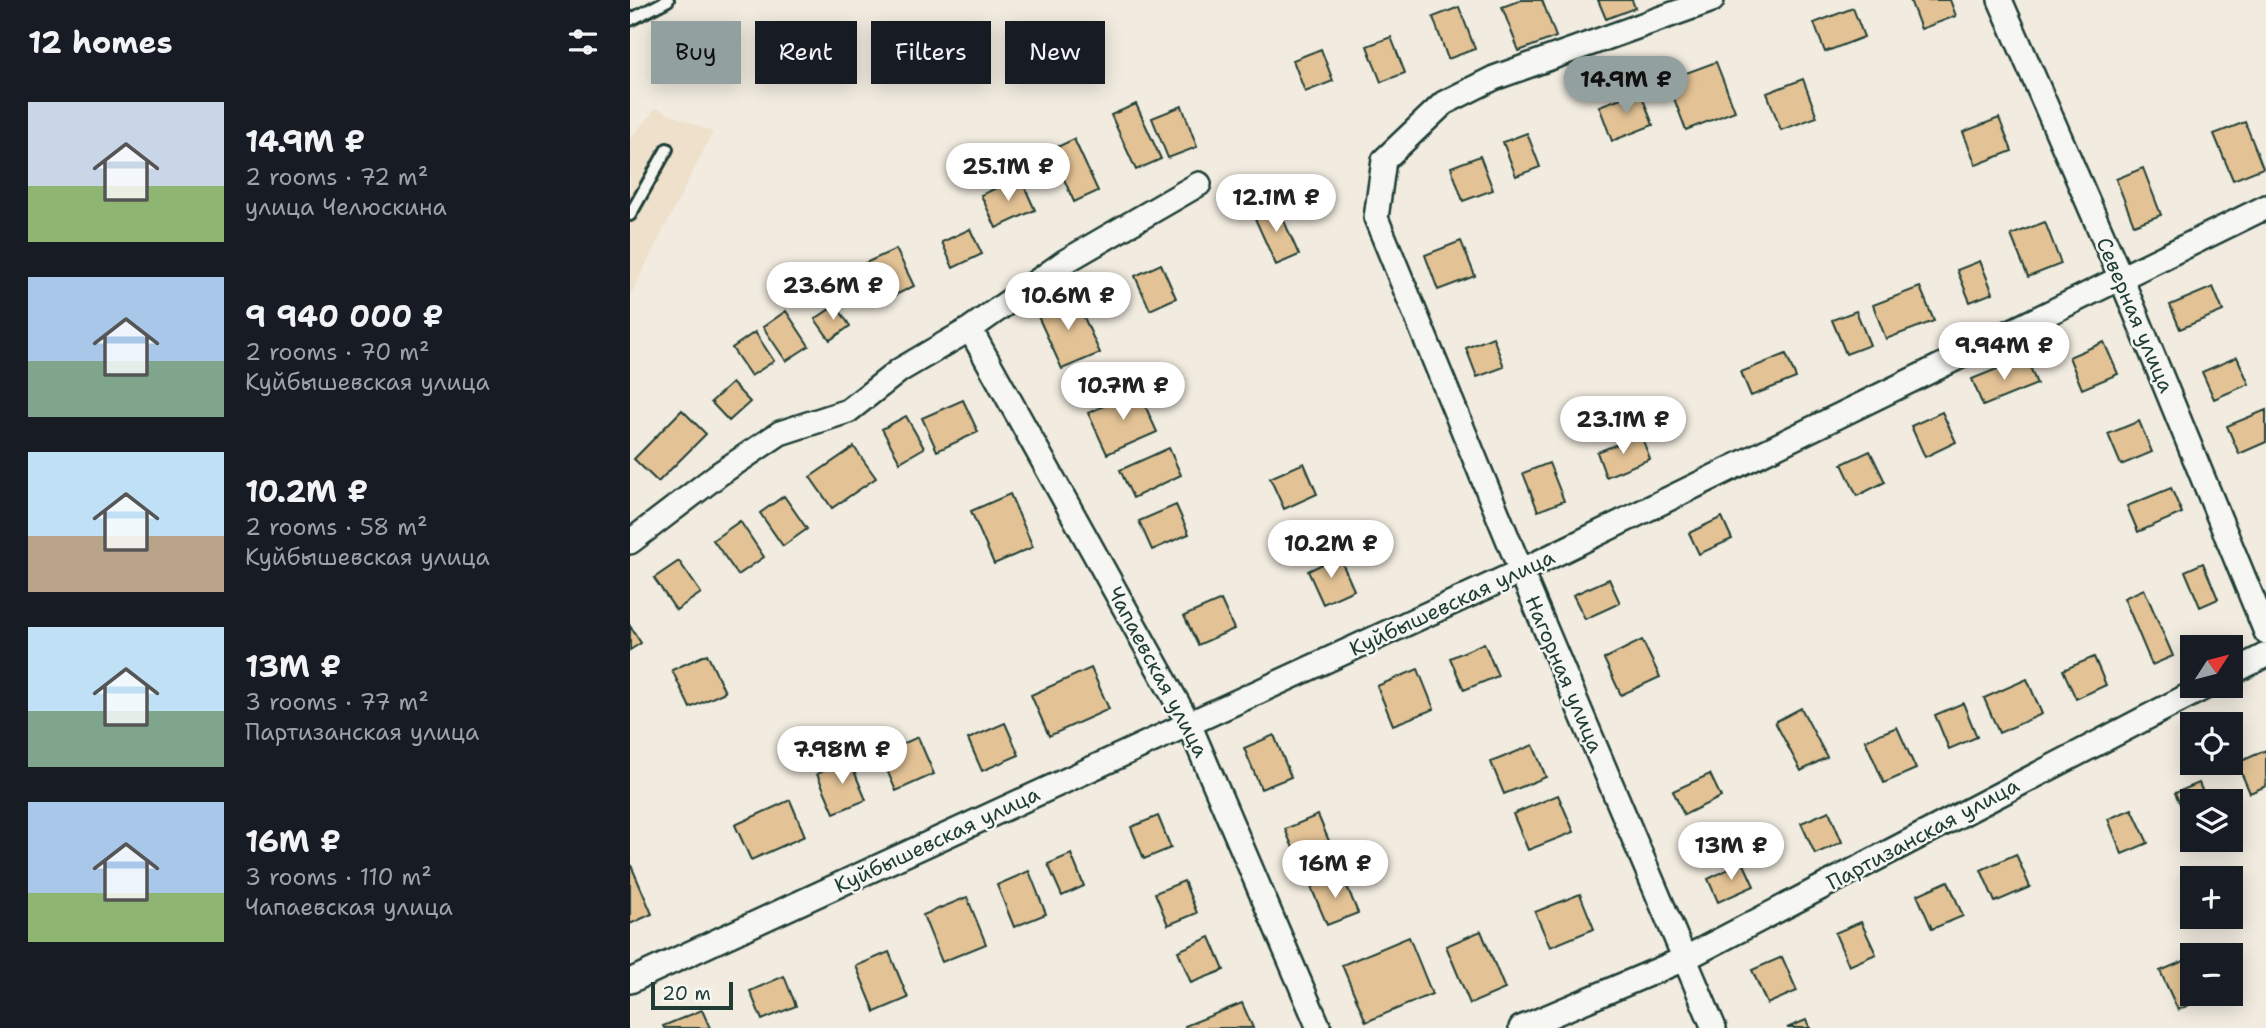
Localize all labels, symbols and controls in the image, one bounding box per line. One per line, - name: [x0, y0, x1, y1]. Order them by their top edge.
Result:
- chip: Buy: [651, 21, 741, 84]
- chip: Rent: [755, 21, 857, 84]
- chip: Filters: [871, 21, 991, 84]
- chip: New: [1005, 21, 1105, 84]
- text: 12 homes: [28, 22, 172, 63]
- icon: filters: [564, 23, 602, 61]
- pin: 14.9M ₽: [1561, 57, 1691, 116]
- text: 14.9M ₽: [1580, 64, 1672, 94]
- text: 14.9M ₽: [245, 121, 365, 162]
- icon: home: [84, 130, 168, 214]
- pin: 25.1M ₽: [943, 144, 1073, 203]
- text: 25.1M ₽: [962, 151, 1054, 181]
- text: 2 rooms · 72 m²: [245, 162, 428, 192]
- pin: 12.1M ₽: [1211, 174, 1341, 234]
- text: 12.1M ₽: [1232, 182, 1320, 212]
- text: улица Челюскина: [245, 192, 447, 222]
- street label: Северная улица: [2090, 233, 2180, 397]
- pin: 23.6M ₽: [768, 262, 898, 322]
- text: 23.6M ₽: [782, 270, 884, 300]
- pin: 10.6M ₽: [1003, 272, 1133, 332]
- text: 10.6M ₽: [1021, 280, 1115, 310]
- text: 9 940 000 ₽: [245, 296, 443, 337]
- icon: home: [84, 305, 168, 389]
- pin: 9.94M ₽: [1939, 322, 2069, 382]
- text: 9.94M ₽: [1954, 330, 2054, 360]
- text: 2 rooms · 70 m²: [245, 337, 430, 367]
- pin: 10.7M ₽: [1058, 362, 1188, 422]
- text: Куйбышевская улица: [245, 367, 490, 397]
- text: 10.7M ₽: [1077, 370, 1169, 400]
- pin: 23.1M ₽: [1558, 396, 1688, 456]
- text: 23.1M ₽: [1576, 404, 1670, 434]
- text: 10.2M ₽: [245, 471, 368, 512]
- icon: home: [84, 480, 168, 564]
- text: 2 rooms · 58 m²: [245, 512, 428, 542]
- pin: 10.2M ₽: [1266, 520, 1396, 580]
- text: 10.2M ₽: [1284, 528, 1378, 558]
- text: Куйбышевская улица: [245, 542, 490, 572]
- street label: Куйбышевская улица: [1345, 543, 1559, 663]
- street label: Чапаевская улица: [1101, 582, 1215, 762]
- street label: Нагорная улица: [1518, 591, 1610, 757]
- north arrow: [2180, 635, 2244, 698]
- map controls: [2180, 635, 2243, 1006]
- text: 13M ₽: [245, 646, 341, 687]
- icon: home: [84, 655, 168, 739]
- text: 3 rooms · 77 m²: [245, 687, 429, 717]
- button: locate: [2180, 712, 2243, 775]
- text: Партизанская улица: [245, 717, 479, 747]
- pin: 7.98M ₽: [777, 726, 907, 786]
- text: 7.98M ₽: [793, 734, 891, 764]
- street label: Партизанская улица: [1822, 771, 2024, 897]
- street label: Куйбышевская улица: [830, 780, 1044, 900]
- button: layers: [2180, 789, 2243, 852]
- text: 16M ₽: [245, 821, 341, 862]
- pin: 13M ₽: [1682, 822, 1780, 882]
- icon: home: [84, 830, 168, 914]
- text: 13M ₽: [1694, 830, 1768, 860]
- pin: 16M ₽: [1286, 841, 1384, 900]
- text: 16M ₽: [1298, 848, 1372, 878]
- text: 3 rooms · 110 m²: [245, 862, 432, 892]
- button: +: [2180, 866, 2243, 929]
- text: Чапаевская улица: [245, 892, 453, 922]
- button: −: [2180, 943, 2243, 1006]
- scale bar: [651, 979, 733, 1011]
- text: 20 m: [662, 981, 711, 1006]

